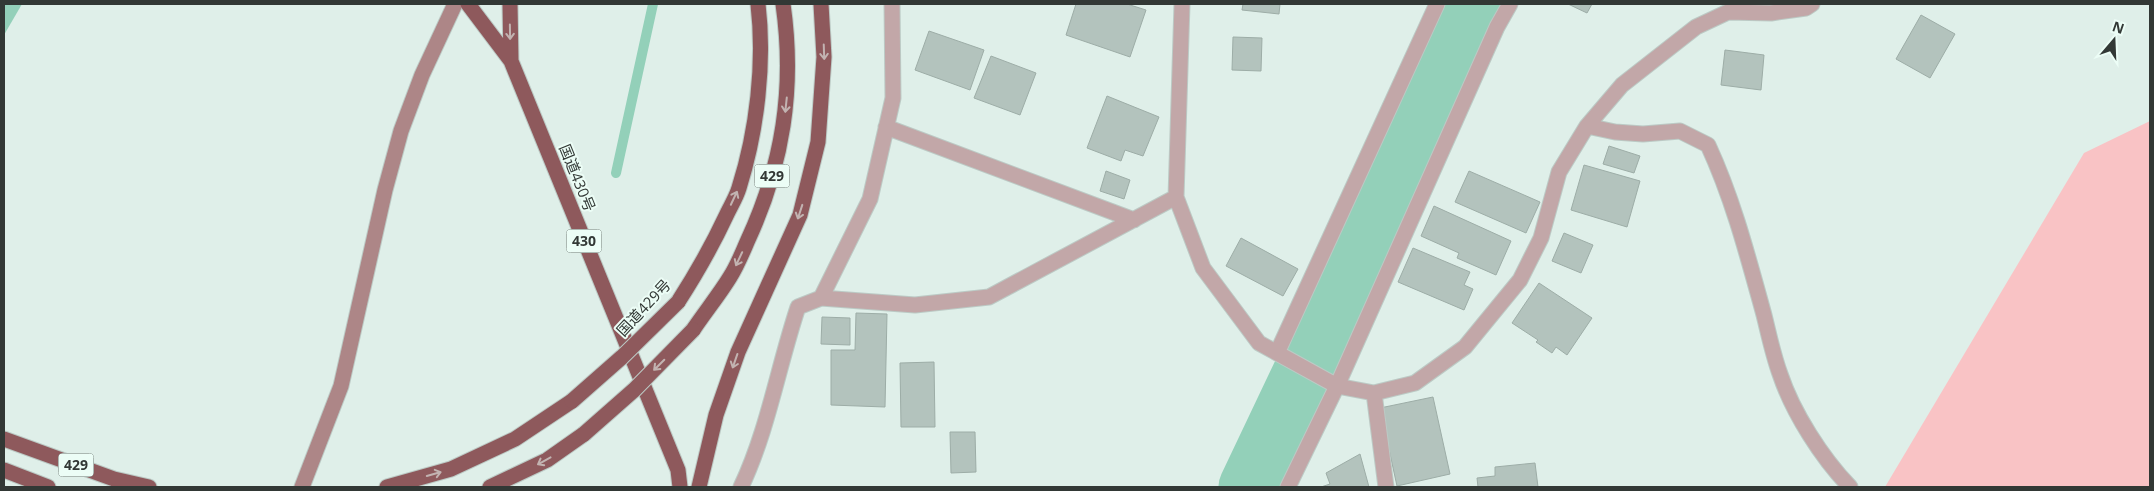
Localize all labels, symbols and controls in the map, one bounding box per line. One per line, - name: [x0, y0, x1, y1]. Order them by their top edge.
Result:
- north arrow: [2089, 15, 2139, 65]
- text: N: [2110, 16, 2127, 38]
- one-way arrow: [505, 24, 515, 40]
- one-way arrow: [819, 44, 828, 60]
- one-way arrow: [781, 96, 791, 112]
- street label: 国道430号: [555, 141, 600, 214]
- road number: 429: [754, 165, 790, 188]
- one-way arrow: [730, 191, 740, 206]
- one-way arrow: [795, 204, 804, 220]
- road number: 430: [566, 230, 602, 252]
- one-way arrow: [734, 251, 743, 266]
- street label: 国道429号: [612, 275, 675, 340]
- one-way arrow: [730, 353, 739, 368]
- one-way arrow: [653, 359, 665, 371]
- road number: 429: [58, 454, 94, 476]
- one-way arrow: [537, 457, 551, 467]
- one-way arrow: [426, 468, 442, 478]

